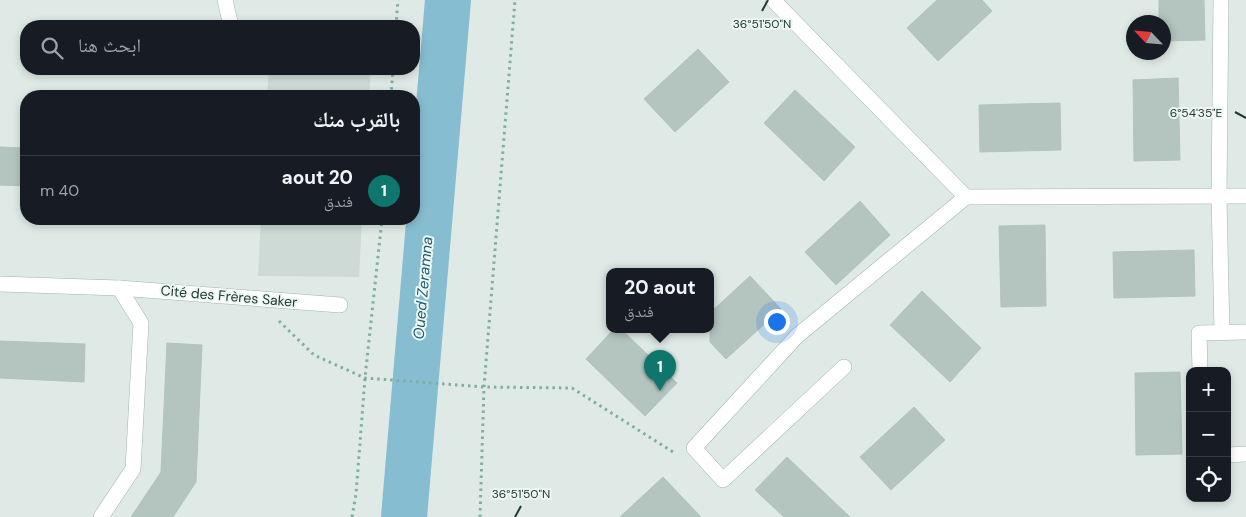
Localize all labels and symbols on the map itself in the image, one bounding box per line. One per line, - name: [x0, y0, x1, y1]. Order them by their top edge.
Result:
- north arrow: [1126, 15, 1171, 60]
- text: 36°51'50"N: [733, 16, 791, 32]
- text: 6°54'35"E: [1170, 105, 1223, 121]
- water label: Oued Zeramna: [409, 236, 437, 340]
- street label: Cité des Frères Saker: [160, 281, 298, 311]
- your location: [764, 309, 790, 335]
- pin: 1: [644, 350, 676, 391]
- text: 36°51'50"N: [492, 486, 550, 502]

